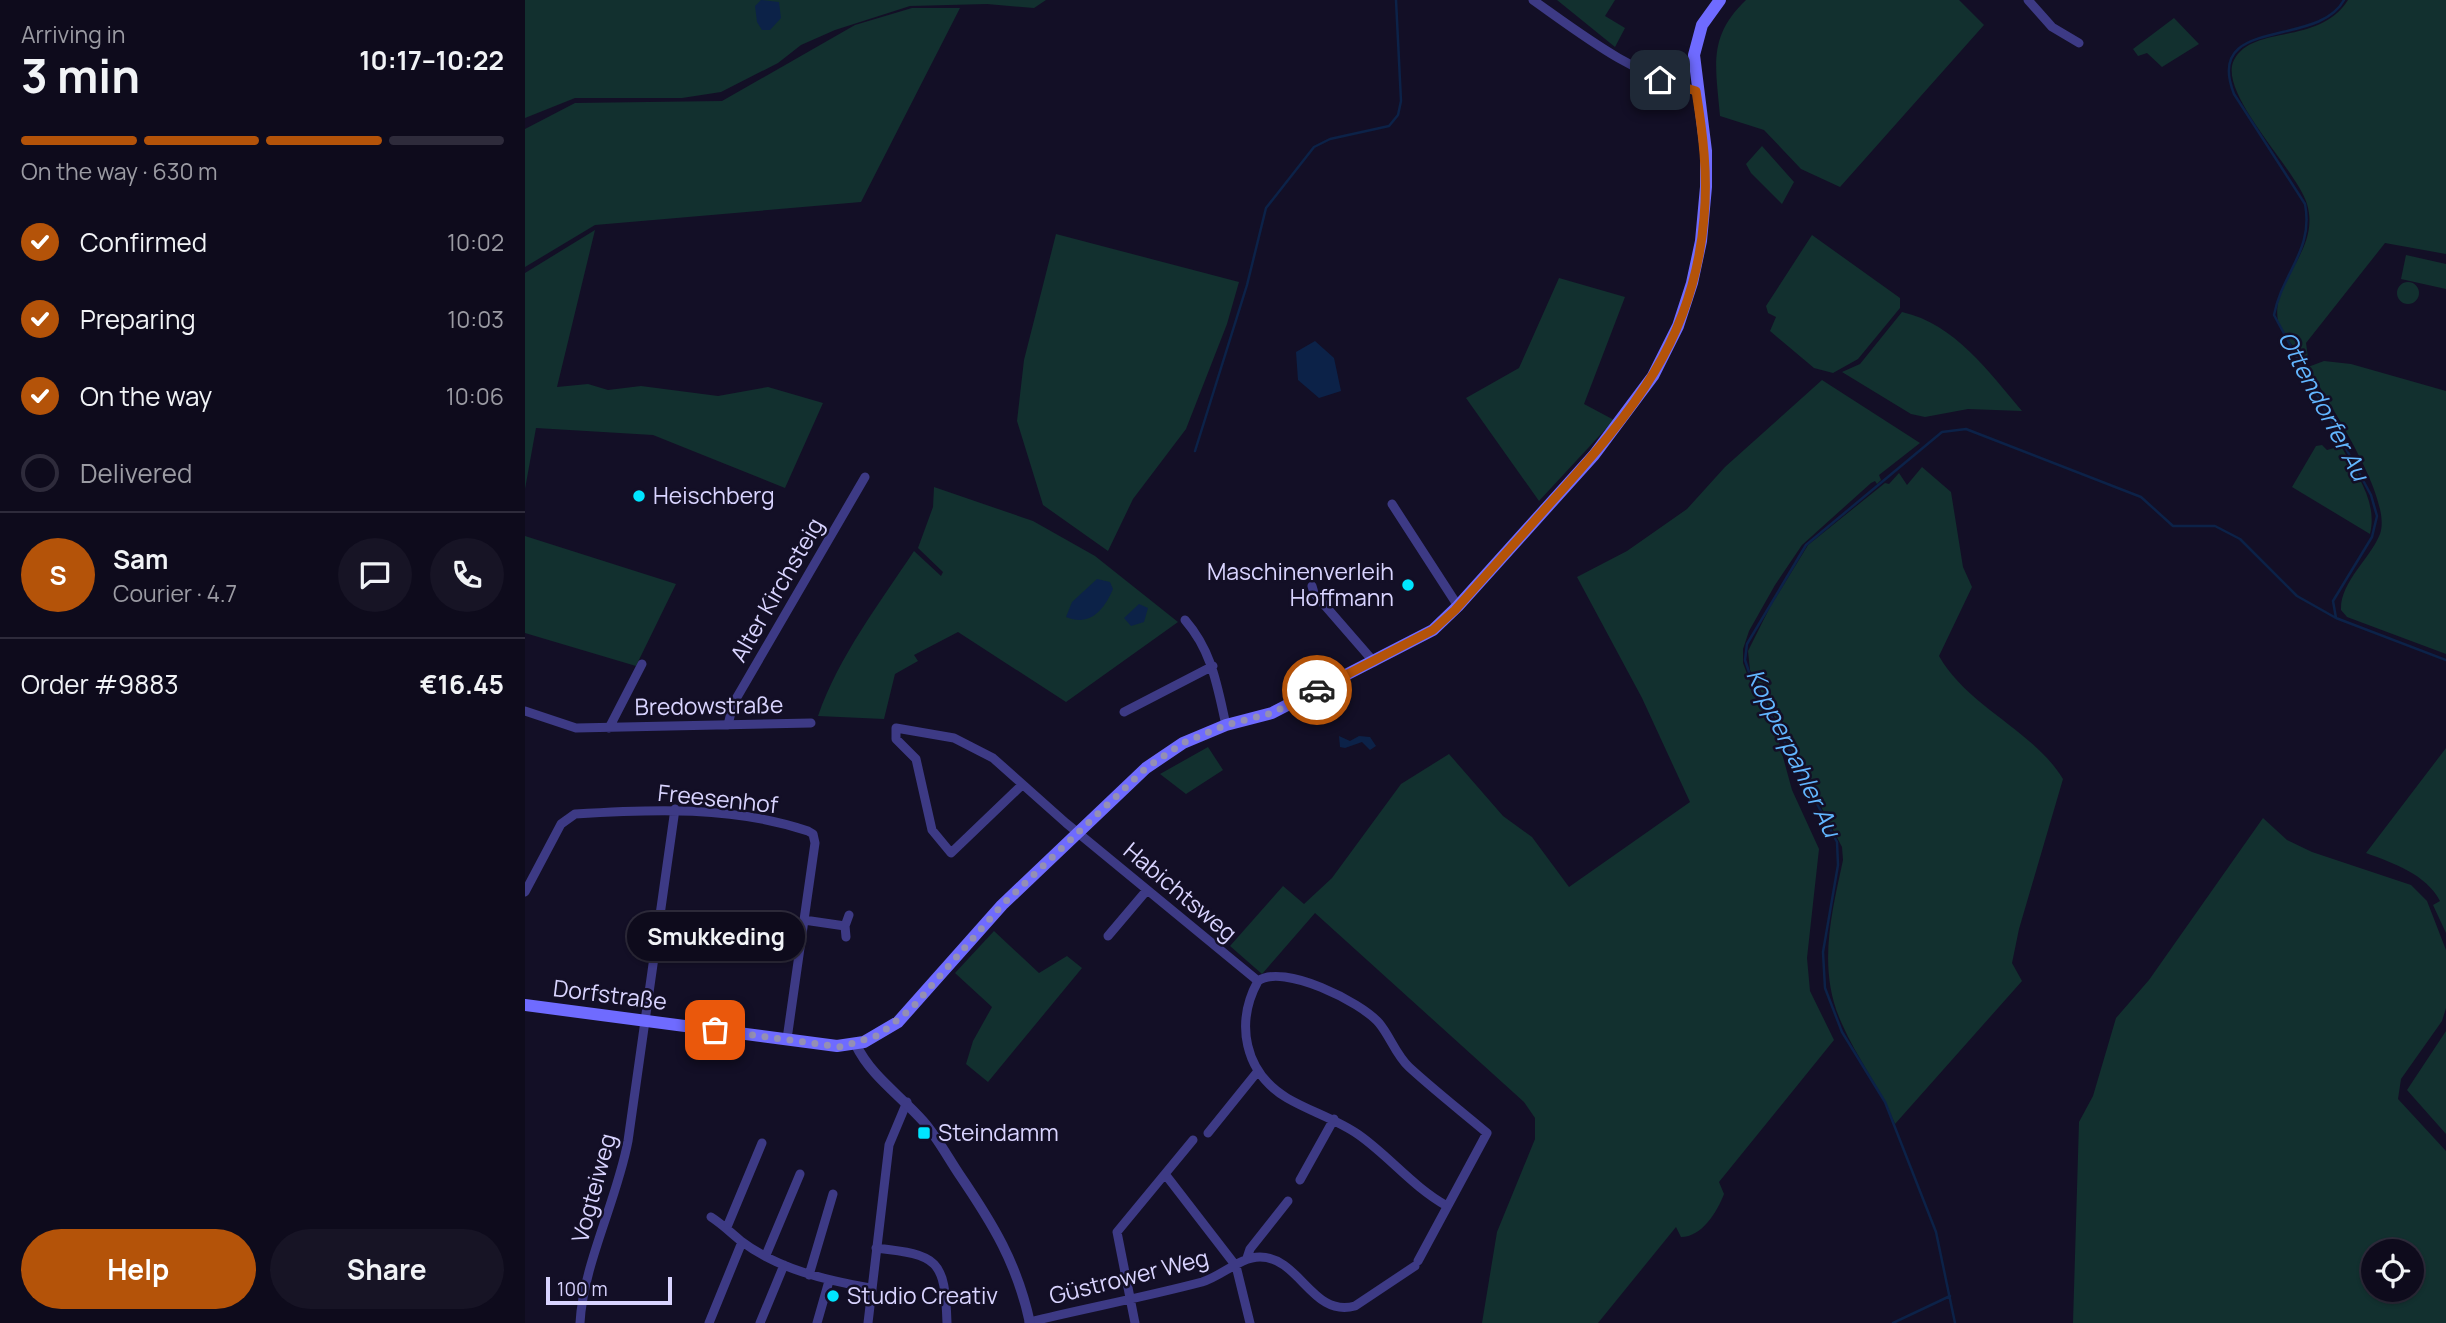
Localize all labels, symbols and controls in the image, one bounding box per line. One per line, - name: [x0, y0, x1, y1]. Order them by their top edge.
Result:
- text: Arriving in: [21, 18, 126, 50]
- text: 10:17–10:22: [359, 42, 504, 78]
- text: 3 min: [21, 44, 140, 107]
- pin: [1630, 50, 1690, 110]
- icon: home: [1641, 61, 1679, 99]
- text: On the way · 630 m: [21, 155, 218, 187]
- icon: check: [21, 223, 59, 261]
- text: Confirmed: [80, 224, 207, 260]
- text: 10:02: [447, 226, 504, 258]
- icon: check: [21, 300, 59, 338]
- text: Preparing: [80, 301, 196, 337]
- text: 10:03: [447, 303, 504, 335]
- water label: Ottendorfer Au: [2271, 325, 2378, 487]
- icon: check: [21, 377, 59, 415]
- text: On the way: [80, 378, 212, 414]
- text: 10:06: [446, 380, 504, 412]
- text: Delivered: [80, 455, 192, 491]
- place label: Heischberg: [653, 479, 775, 511]
- marker: Heischberg: [631, 488, 647, 504]
- street label: Alter Kirchsteig: [722, 511, 830, 668]
- button: chat: [338, 538, 412, 612]
- button: phone: [430, 538, 504, 612]
- text: Sam: [113, 541, 168, 577]
- place label: Maschinenverleih Hoffmann: [1207, 555, 1394, 613]
- text: S: [49, 557, 67, 593]
- text: Courier · 4.7: [113, 577, 237, 609]
- marker: Maschinenverleih Hoffmann: [1400, 577, 1416, 593]
- courier: [1282, 655, 1352, 725]
- water label: Kopperpahler Au: [1739, 663, 1850, 843]
- text: Order #9883: [21, 666, 179, 702]
- text: €16.45: [420, 666, 504, 702]
- icon: car: [1298, 671, 1336, 709]
- street label: Bredowstraße: [634, 688, 784, 722]
- street label: Freesenhof: [656, 776, 780, 820]
- street label: Habichtsweg: [1117, 834, 1244, 948]
- callout: Smukkeding: [626, 911, 804, 960]
- text: Smukkeding: [647, 920, 785, 952]
- street label: Dorfstraße: [551, 971, 669, 1017]
- pin: [685, 1000, 745, 1060]
- icon: bag: [696, 1011, 734, 1049]
- place label: Steindamm: [938, 1116, 1059, 1148]
- marker: Steindamm: [916, 1125, 932, 1141]
- street label: Vogteiweg: [563, 1130, 623, 1246]
- button: Help: [21, 1229, 256, 1309]
- button: Share: [270, 1229, 504, 1309]
- map controls: [2361, 1239, 2424, 1302]
- button: locate: [2361, 1239, 2424, 1302]
- street label: Güstrower Weg: [1046, 1241, 1212, 1311]
- scale bar: [546, 1274, 672, 1306]
- text: 100 m: [557, 1276, 608, 1302]
- place label: Studio Creativ: [847, 1279, 998, 1311]
- marker: Studio Creativ: [825, 1288, 841, 1304]

